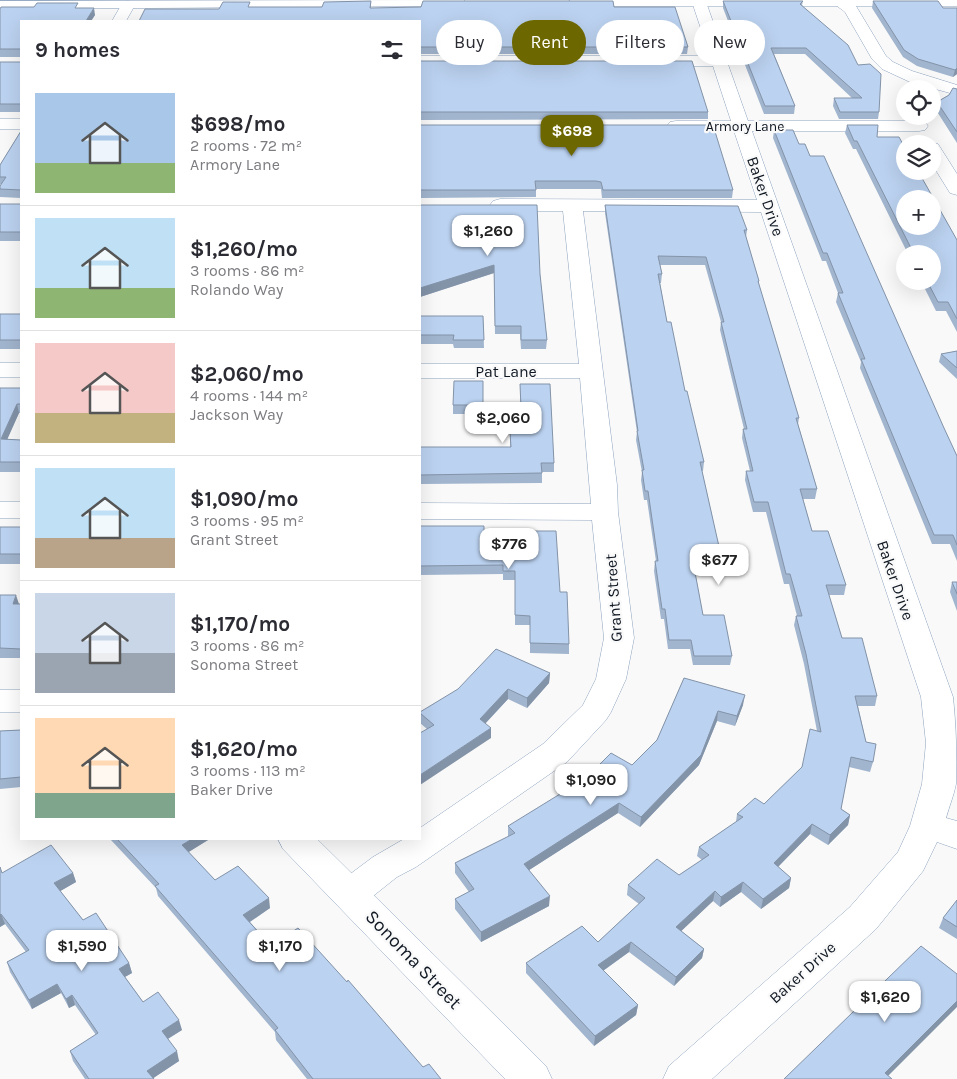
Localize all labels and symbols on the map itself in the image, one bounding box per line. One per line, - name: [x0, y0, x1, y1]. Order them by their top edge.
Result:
- pin: $698: [542, 114, 602, 157]
- street label: Armory Lane: [706, 118, 784, 135]
- street label: Baker Drive: [743, 154, 788, 238]
- pin: $1,260: [447, 214, 529, 257]
- street label: Pat Lane: [475, 362, 537, 381]
- pin: $2,060: [462, 402, 544, 444]
- pin: $776: [479, 528, 539, 570]
- street label: Baker Drive: [873, 538, 918, 622]
- pin: $677: [689, 544, 749, 586]
- street label: Grant Street: [601, 553, 626, 643]
- pin: $1,090: [550, 764, 632, 806]
- street label: Sonoma Street: [361, 906, 466, 1014]
- pin: $1,590: [41, 930, 123, 972]
- pin: $1,170: [239, 930, 321, 972]
- street label: Baker Drive: [765, 938, 840, 1007]
- pin: $1,620: [844, 980, 926, 1023]

